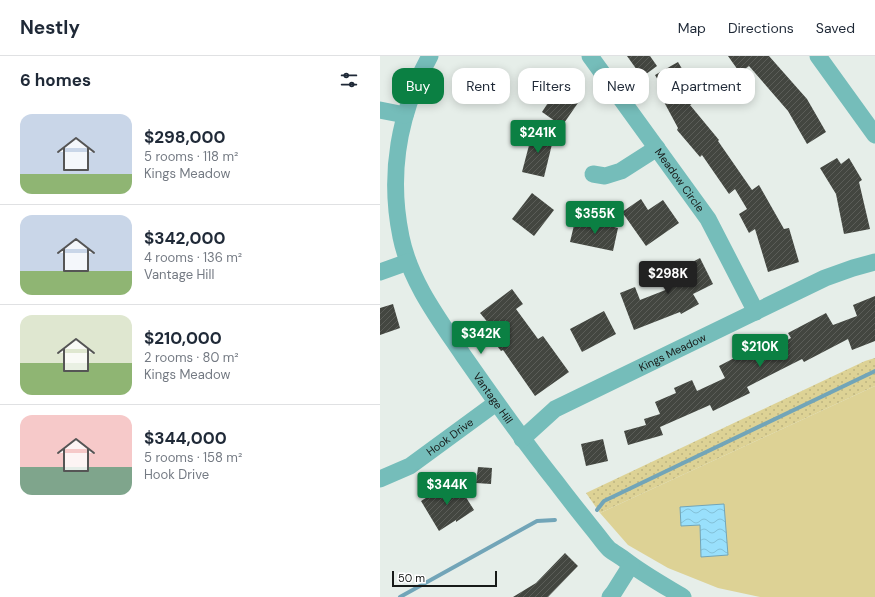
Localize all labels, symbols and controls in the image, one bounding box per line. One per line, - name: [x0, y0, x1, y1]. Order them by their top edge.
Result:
- text: Nestly: [20, 15, 80, 40]
- text: Map: [678, 19, 706, 37]
- text: Directions: [728, 19, 794, 37]
- text: Saved: [816, 19, 855, 37]
- chip: Buy: [392, 68, 444, 104]
- chip: Rent: [452, 68, 510, 104]
- chip: Filters: [518, 68, 585, 104]
- chip: New: [593, 68, 649, 104]
- chip: Apartment: [657, 68, 755, 104]
- text: 6 homes: [20, 69, 91, 91]
- icon: filters: [338, 69, 360, 91]
- pin: $241K: [510, 120, 566, 154]
- text: $241K: [520, 124, 556, 141]
- text: $298,000: [144, 126, 226, 148]
- icon: home: [52, 130, 100, 178]
- street label: Meadow Circle: [652, 145, 708, 215]
- text: 5 rooms · 118 m²: [144, 148, 238, 165]
- text: Kings Meadow: [144, 165, 230, 182]
- pin: $355K: [567, 201, 623, 235]
- text: $355K: [575, 205, 615, 222]
- text: $342,000: [144, 227, 225, 249]
- icon: home: [52, 231, 100, 279]
- text: 4 rooms · 136 m²: [144, 249, 242, 266]
- pin: $298K: [640, 261, 696, 295]
- text: $298K: [648, 265, 688, 282]
- text: Vantage Hill: [144, 266, 214, 283]
- pin: $342K: [453, 321, 509, 355]
- text: $342K: [461, 325, 501, 342]
- text: $210,000: [144, 327, 222, 349]
- street label: Kings Meadow: [636, 330, 709, 374]
- icon: home: [52, 331, 100, 379]
- pin: $210K: [732, 334, 788, 368]
- text: $210K: [741, 338, 779, 355]
- text: 2 rooms · 80 m²: [144, 349, 239, 366]
- text: Kings Meadow: [144, 366, 230, 383]
- street label: Vantage Hill: [470, 370, 516, 426]
- street label: Hook Drive: [423, 415, 476, 459]
- text: $344,000: [144, 427, 227, 449]
- icon: home: [52, 431, 100, 479]
- text: 5 rooms · 158 m²: [144, 449, 242, 466]
- text: Hook Drive: [144, 466, 209, 483]
- pin: $344K: [419, 472, 475, 506]
- text: $344K: [426, 476, 468, 493]
- scale bar: [392, 569, 497, 588]
- text: 50 m: [398, 571, 425, 585]

